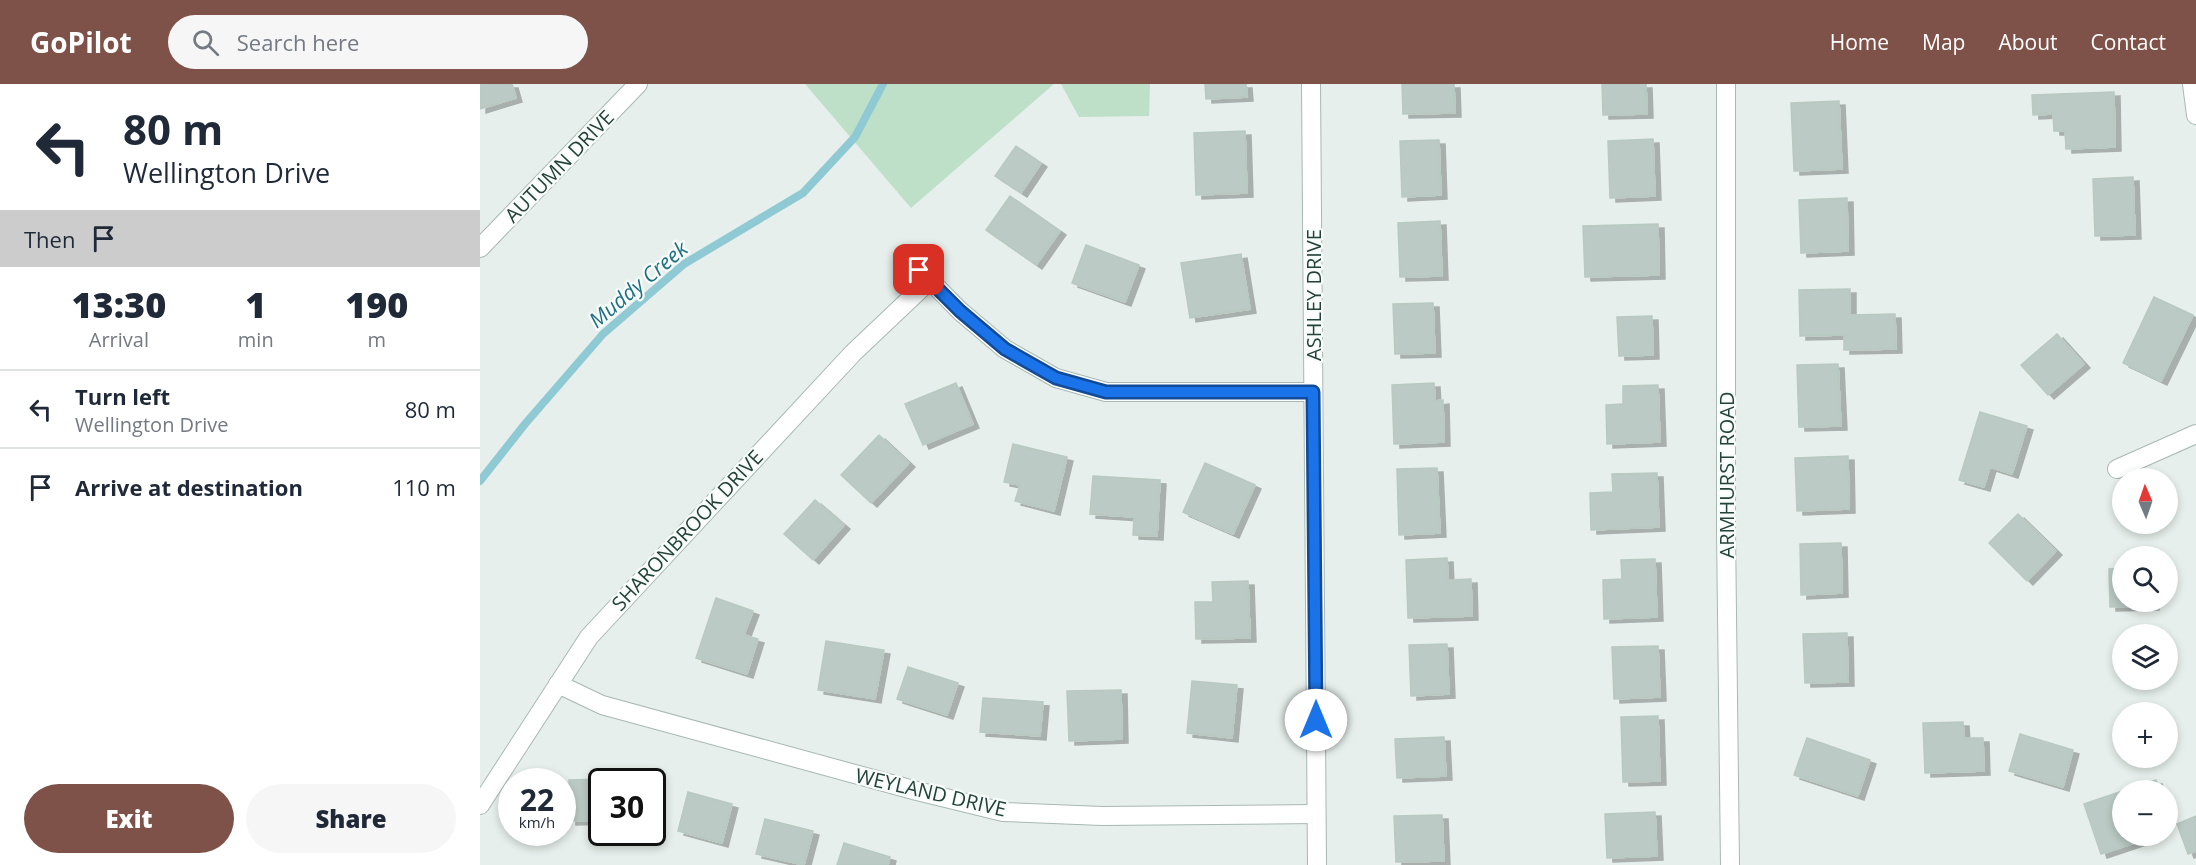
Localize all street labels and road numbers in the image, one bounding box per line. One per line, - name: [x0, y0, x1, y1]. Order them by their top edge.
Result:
- street label: AUTUMN DRIVE: [498, 104, 620, 228]
- street label: ASHLEY DRIVE: [1300, 229, 1327, 361]
- street label: ARMHURST ROAD: [1713, 392, 1740, 558]
- street label: SHARONBROOK DRIVE: [605, 444, 769, 616]
- street label: WEYLAND DRIVE: [853, 762, 1009, 822]

